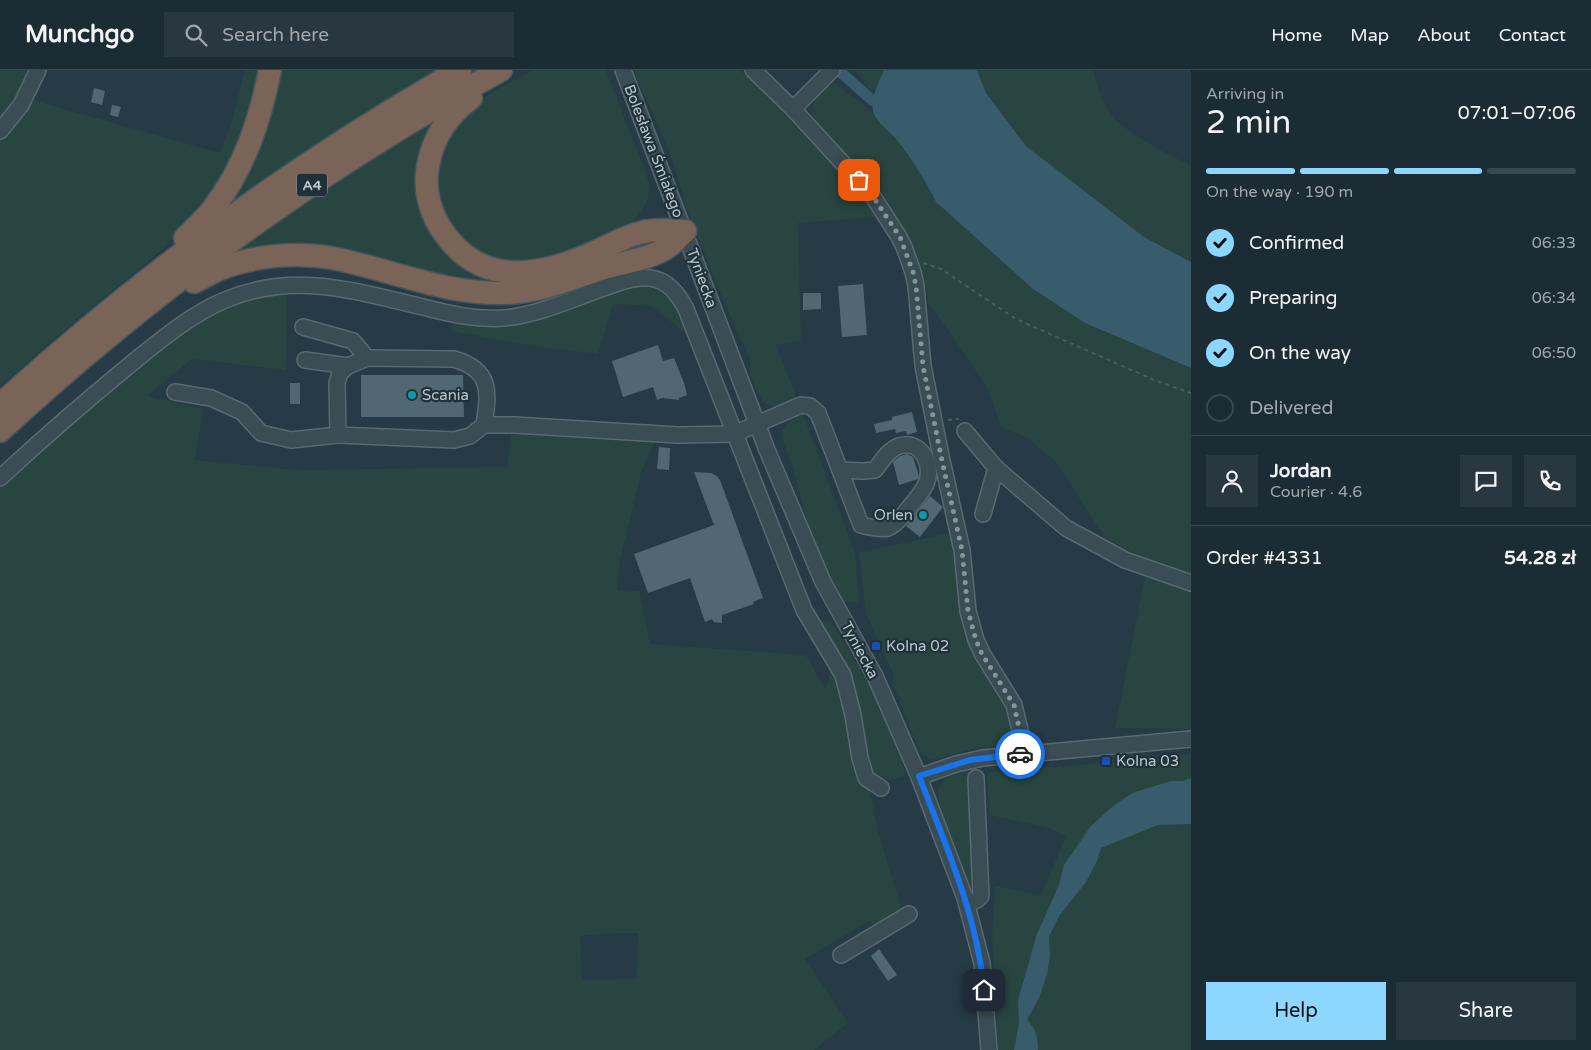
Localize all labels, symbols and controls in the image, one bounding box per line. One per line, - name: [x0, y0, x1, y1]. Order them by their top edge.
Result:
- search box: [164, 12, 514, 57]
- text: Munchgo: [25, 20, 134, 49]
- icon: search: [182, 21, 210, 49]
- text: Search here: [222, 24, 329, 46]
- text: Home: [1271, 24, 1322, 46]
- text: Map: [1350, 24, 1389, 46]
- text: About: [1417, 24, 1471, 46]
- text: Contact: [1499, 24, 1566, 46]
- street label: Bolesława Śmiałego: [620, 82, 688, 220]
- text: Arriving in: [1206, 84, 1284, 104]
- text: 07:01–07:06: [1458, 102, 1576, 124]
- text: 2 min: [1206, 104, 1291, 142]
- pin: [838, 159, 880, 201]
- icon: bag: [845, 166, 873, 194]
- road number: A4: [297, 174, 327, 196]
- text: On the way · 190 m: [1206, 182, 1353, 202]
- icon: check: [1206, 229, 1234, 257]
- text: Confirmed: [1249, 232, 1344, 254]
- text: 06:33: [1532, 233, 1576, 253]
- street label: Tyniecka: [683, 246, 721, 310]
- icon: check: [1206, 284, 1234, 312]
- text: Preparing: [1249, 287, 1338, 309]
- text: 06:34: [1532, 288, 1576, 308]
- icon: check: [1206, 339, 1234, 367]
- text: On the way: [1249, 342, 1351, 364]
- text: 06:50: [1532, 343, 1576, 363]
- place label: Scania: [422, 386, 469, 404]
- marker: Scania: [406, 389, 418, 401]
- text: Delivered: [1249, 397, 1334, 419]
- button: person: [1206, 455, 1258, 507]
- button: chat: [1460, 455, 1512, 507]
- button: phone: [1524, 455, 1576, 507]
- text: Jordan: [1270, 460, 1332, 482]
- text: Courier · 4.6: [1270, 482, 1362, 502]
- place label: Orlen: [874, 506, 913, 524]
- marker: Orlen: [917, 509, 929, 521]
- text: Order #4331: [1206, 547, 1323, 569]
- text: 54.28 zł: [1504, 547, 1576, 569]
- street label: Tyniecka: [838, 618, 882, 682]
- place label: Kolna 02: [886, 637, 949, 655]
- marker: Kolna 02: [870, 640, 882, 652]
- courier: [995, 729, 1045, 779]
- icon: car: [1006, 740, 1034, 768]
- place label: Kolna 03: [1116, 752, 1179, 770]
- marker: Kolna 03: [1100, 755, 1112, 767]
- pin: [963, 969, 1005, 1011]
- icon: home: [970, 976, 998, 1004]
- button: Help: [1206, 982, 1386, 1040]
- button: Share: [1396, 982, 1576, 1040]

